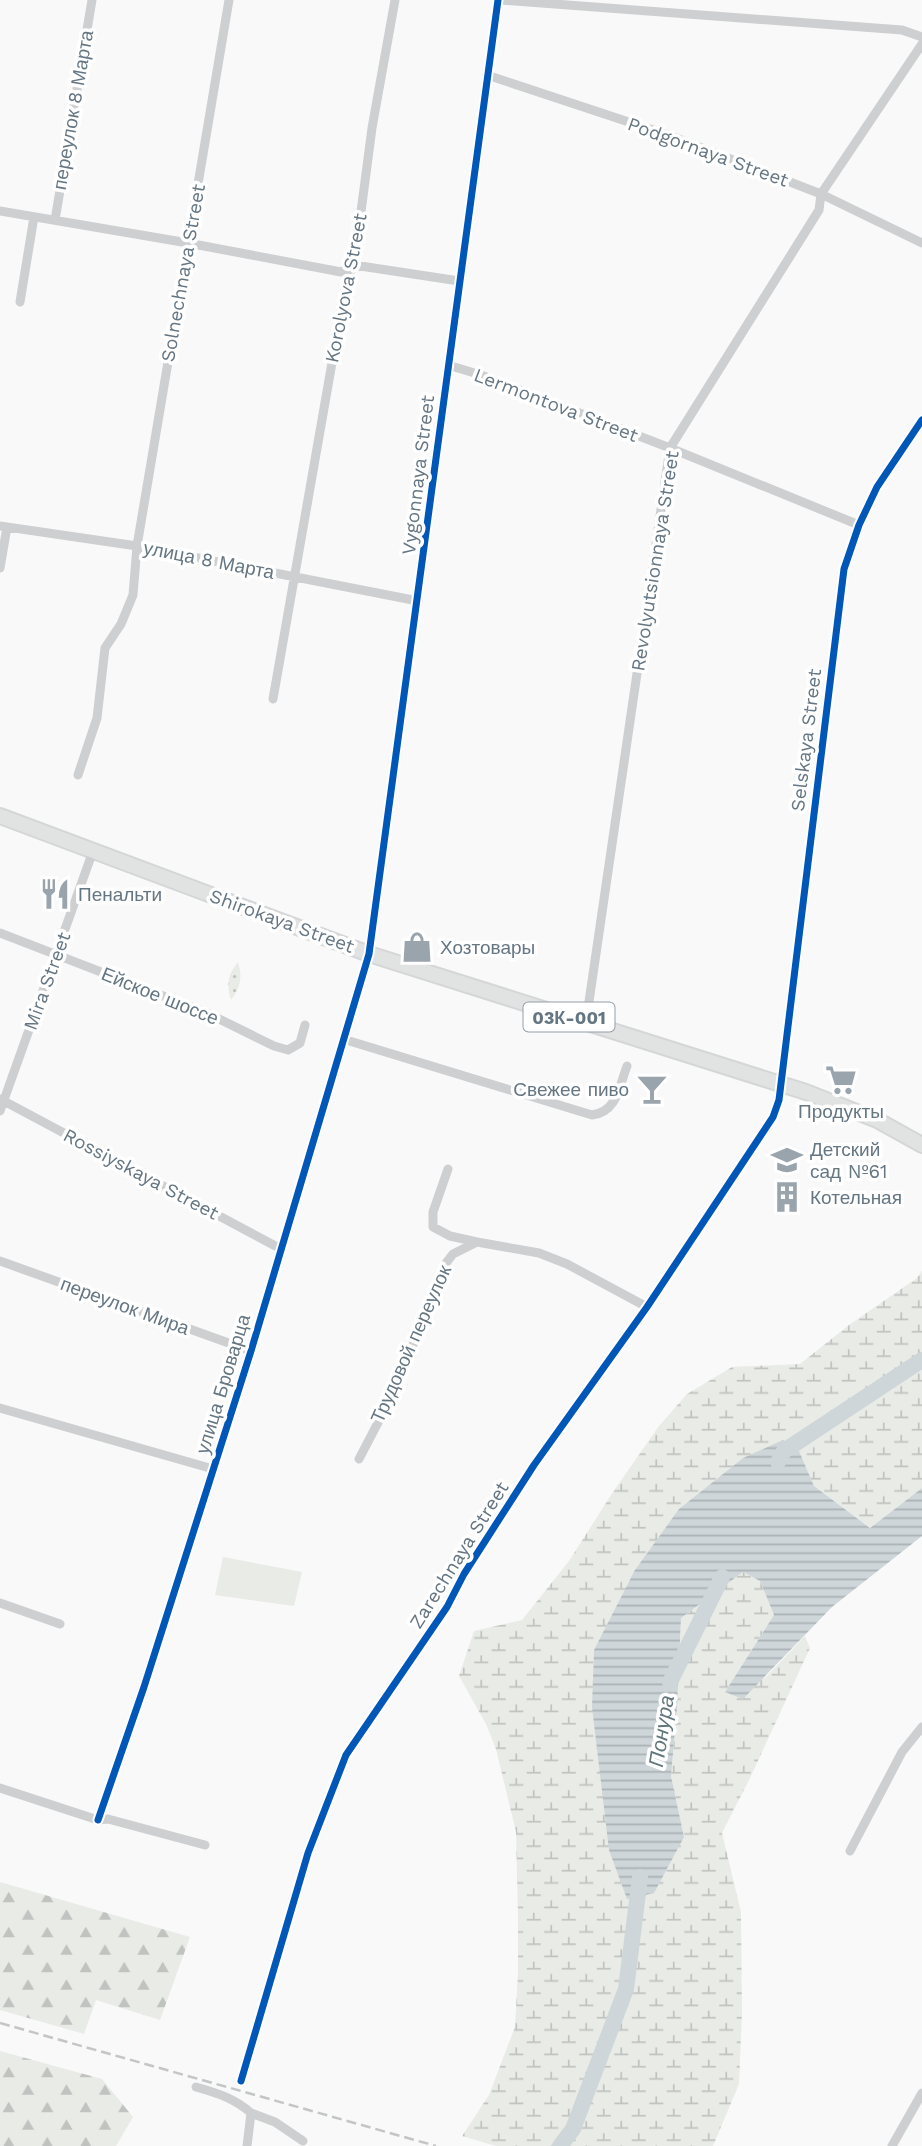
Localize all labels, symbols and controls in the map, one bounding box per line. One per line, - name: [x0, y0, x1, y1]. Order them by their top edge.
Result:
- street label: переулок 8 Марта: [48, 28, 98, 192]
- street label: Podgornaya Street: [624, 112, 792, 192]
- street label: Solnechnaya Street: [156, 182, 210, 364]
- street label: Korolyova Street: [320, 211, 372, 365]
- street label: Lermontova Street: [471, 363, 641, 447]
- street label: Vygonnaya Street: [397, 394, 439, 556]
- street label: Revolyutsionnaya Street: [626, 449, 684, 673]
- street label: улица 8 Марта: [142, 536, 277, 584]
- street label: Selskaya Street: [786, 667, 826, 813]
- restaurant icon: Пенальти: [38, 877, 72, 911]
- place label: Пенальти: [78, 883, 162, 906]
- street label: Shirokaya Street: [207, 884, 357, 958]
- street label: Mira Street: [19, 929, 75, 1033]
- shop icon: Хозтовары: [400, 930, 434, 964]
- place label: Хозтовары: [440, 936, 535, 959]
- street label: Ейское шоссе: [98, 962, 222, 1030]
- road number: 03К-001: [524, 1002, 614, 1032]
- supermarket icon: Продукты: [824, 1063, 858, 1097]
- bar icon: Свежее пиво: [635, 1072, 669, 1106]
- place label: Свежее пиво: [513, 1078, 629, 1101]
- place label: Продукты: [798, 1100, 884, 1123]
- street label: Rossiyskaya Street: [59, 1123, 223, 1225]
- place label: Детский сад №61: [810, 1138, 887, 1183]
- school or university icon: Детский сад №61: [770, 1143, 804, 1177]
- building icon: Котельная: [770, 1180, 804, 1214]
- place label: Котельная: [810, 1186, 902, 1209]
- street label: Трудовой переулок: [366, 1261, 456, 1426]
- street label: переулок Мира: [58, 1272, 193, 1340]
- street label: улица Броварца: [191, 1311, 255, 1457]
- street label: Zarechnaya Street: [404, 1477, 514, 1633]
- water label: Понура: [643, 1693, 679, 1769]

